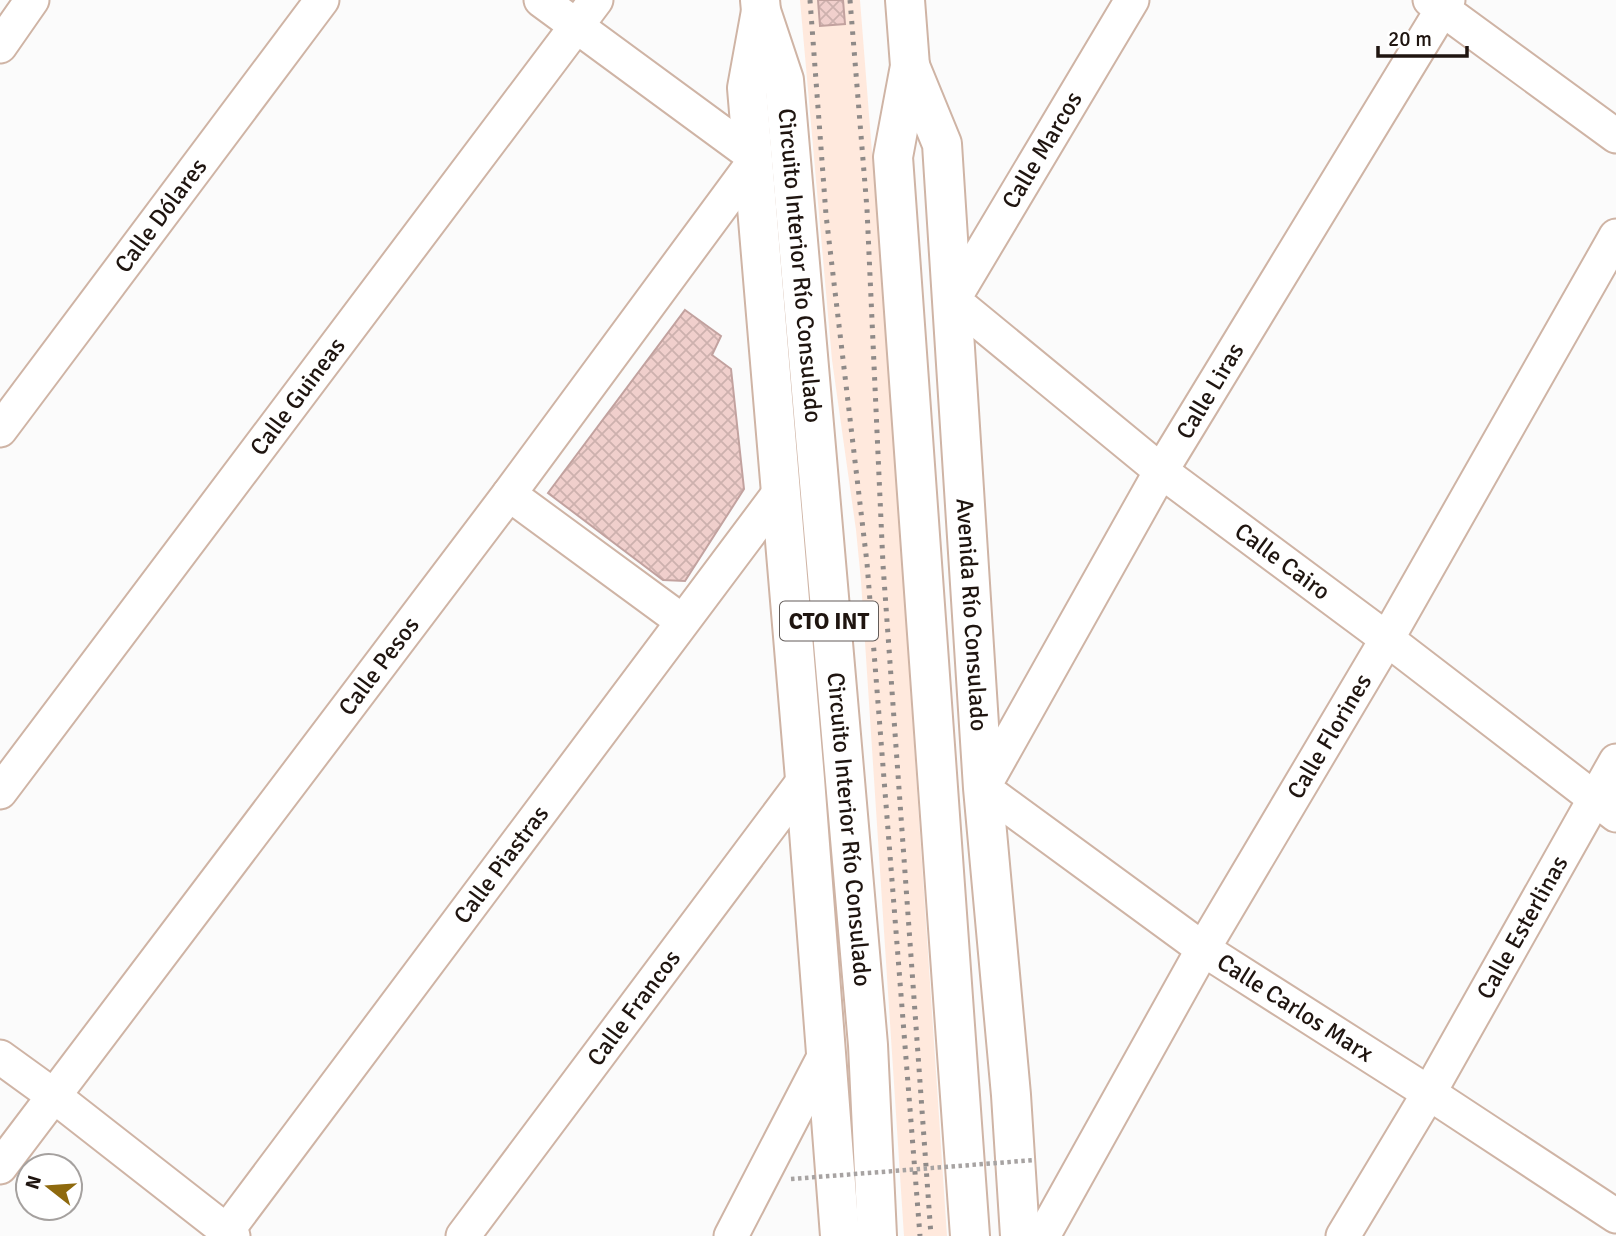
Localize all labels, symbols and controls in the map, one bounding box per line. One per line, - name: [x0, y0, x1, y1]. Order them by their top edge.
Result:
- scale bar: [1378, 14, 1467, 58]
- text: 20 m: [1388, 26, 1432, 52]
- street label: Calle Marcos: [995, 86, 1089, 214]
- street label: Circuito Interior Río Consulado: [772, 107, 829, 424]
- street label: Calle Dólares: [108, 152, 213, 279]
- street label: Calle Guineas: [243, 331, 352, 462]
- street label: Calle Liras: [1170, 337, 1250, 445]
- street label: Avenida Río Consulado: [950, 497, 994, 732]
- street label: Calle Cairo: [1229, 516, 1336, 607]
- road number: CTO INT: [780, 601, 878, 640]
- street label: Calle Pesos: [332, 611, 426, 721]
- street label: Calle Florines: [1280, 668, 1378, 804]
- street label: Circuito Interior Río Consulado: [821, 671, 878, 988]
- street label: Calle Piastras: [447, 800, 555, 930]
- street label: Calle Esterlinas: [1470, 850, 1575, 1004]
- street label: Calle Francos: [581, 944, 687, 1072]
- street label: Calle Carlos Marx: [1211, 947, 1379, 1069]
- north arrow: [14, 1152, 84, 1222]
- text: N: [20, 1172, 47, 1192]

